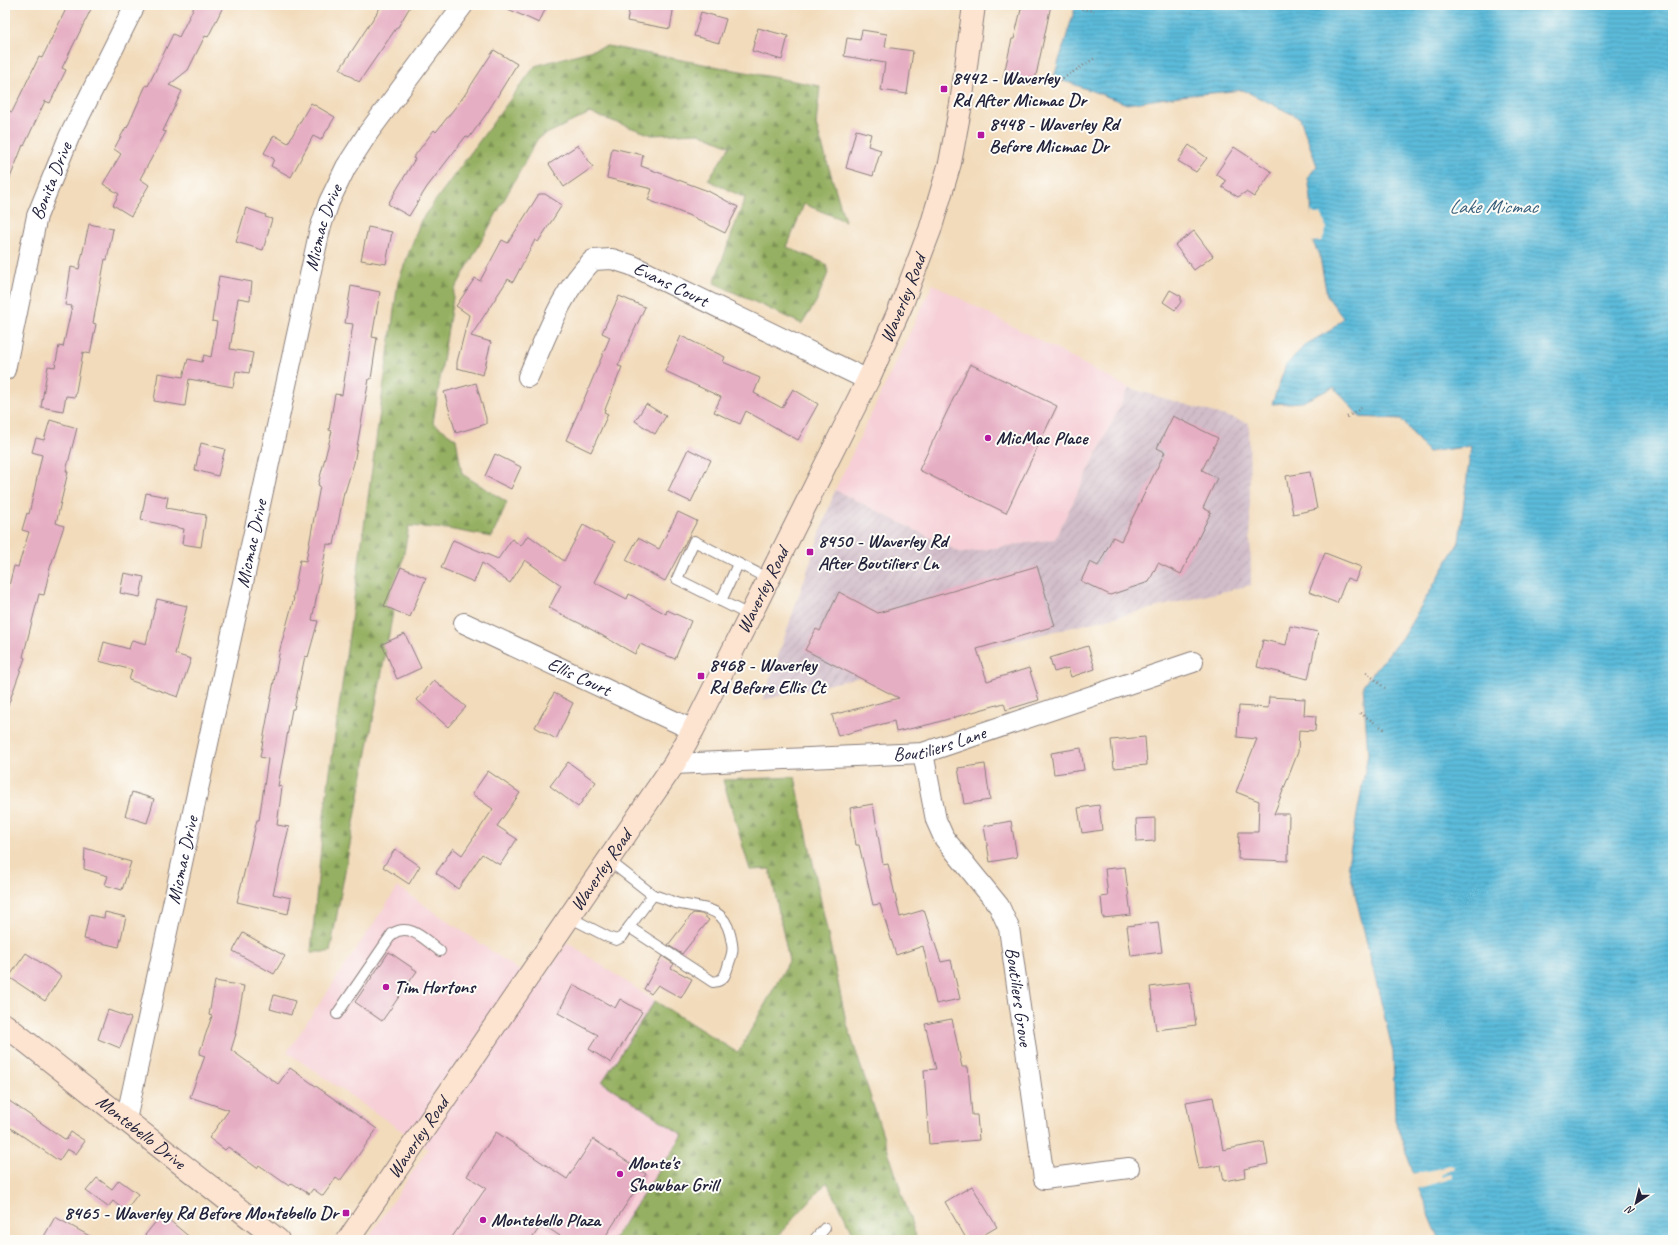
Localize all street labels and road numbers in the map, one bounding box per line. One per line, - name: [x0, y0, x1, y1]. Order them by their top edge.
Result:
- street label: Bonita Drive: [25, 137, 78, 223]
- street label: Micmac Drive: [299, 179, 349, 273]
- street label: Waverley Road: [874, 248, 933, 346]
- street label: Evans Court: [630, 256, 714, 313]
- street label: Micmac Drive: [230, 496, 273, 590]
- street label: Waverley Road: [731, 540, 796, 637]
- street label: Ellis Court: [544, 652, 616, 703]
- street label: Boutiliers Lane: [893, 720, 990, 766]
- street label: Micmac Drive: [161, 812, 204, 906]
- street label: Waverley Road: [565, 822, 639, 916]
- street label: Boutiliers Grove: [1000, 946, 1038, 1050]
- street label: Montebello Drive: [91, 1089, 192, 1176]
- street label: Waverley Road: [382, 1090, 456, 1183]

